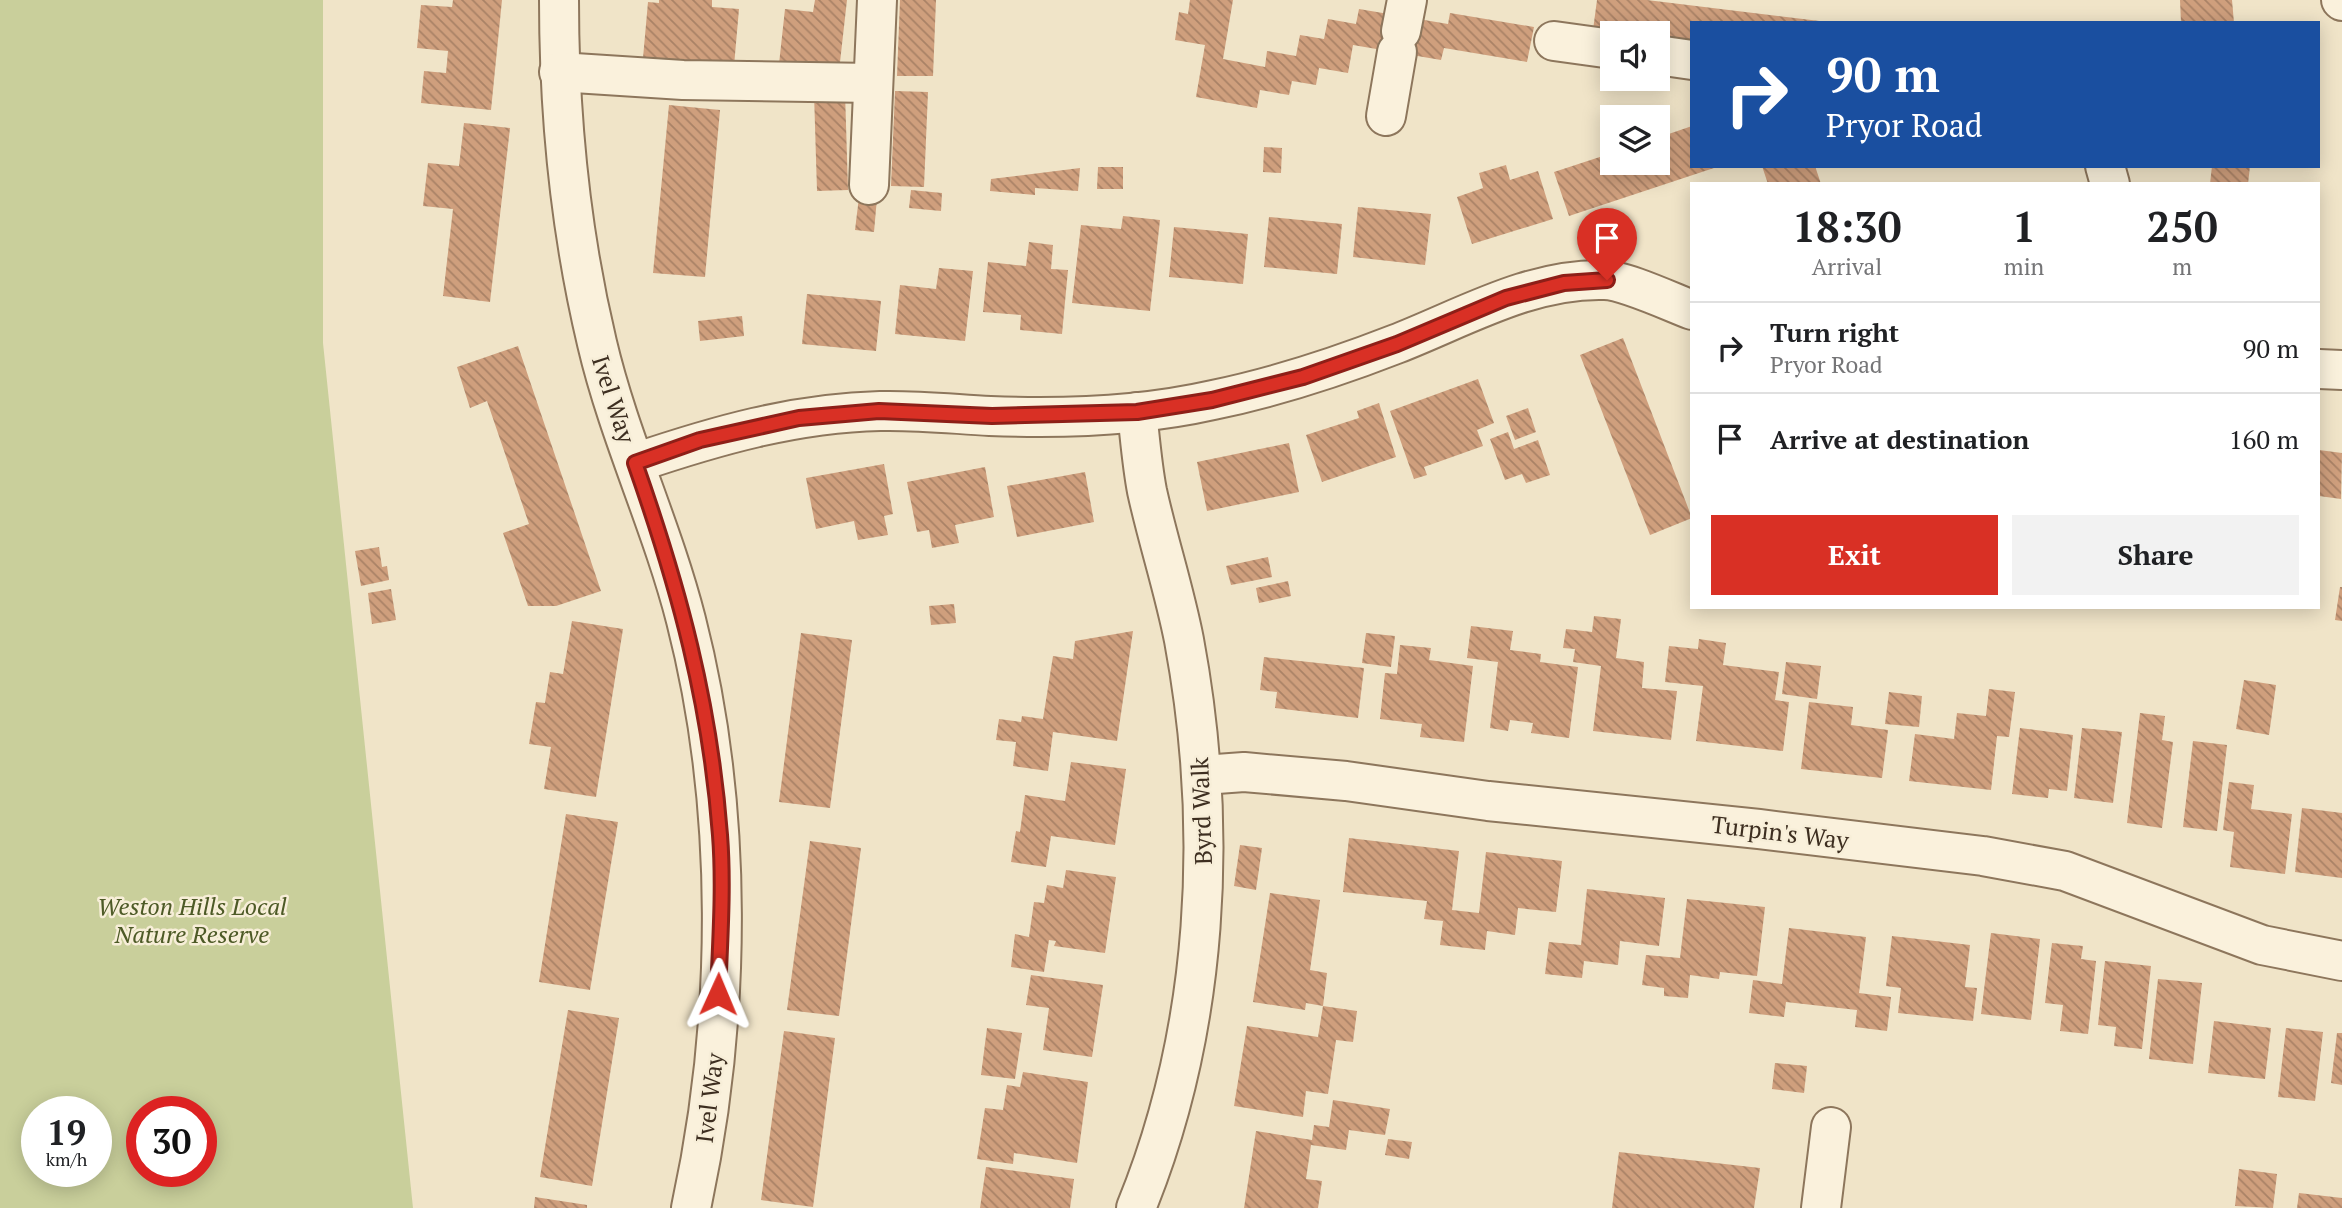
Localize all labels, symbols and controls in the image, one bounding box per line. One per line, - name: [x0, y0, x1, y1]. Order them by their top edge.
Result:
- map controls: [1600, 21, 1670, 175]
- button: sound: [1600, 21, 1670, 91]
- text: 90 m: [1826, 41, 1940, 106]
- icon: right: [1711, 49, 1802, 140]
- text: Pryor Road: [1826, 104, 1983, 146]
- button: layers: [1600, 105, 1670, 175]
- text: 18:30: [1792, 198, 1902, 254]
- text: 1: [2012, 198, 2036, 254]
- text: 250: [2147, 198, 2218, 254]
- pin: [1577, 208, 1637, 280]
- icon: arrive: [1588, 219, 1626, 257]
- text: Arrival: [1812, 251, 1882, 282]
- text: min: [2004, 251, 2044, 282]
- text: m: [2172, 251, 2192, 282]
- text: Turn right: [1770, 315, 1899, 349]
- icon: right: [1711, 329, 1749, 367]
- text: 90 m: [2243, 331, 2299, 365]
- text: Pryor Road: [1770, 349, 1883, 380]
- street label: Ivel Way: [585, 351, 643, 448]
- icon: arrive: [1711, 420, 1749, 458]
- text: Arrive at destination: [1770, 422, 2029, 456]
- text: 160 m: [2229, 422, 2299, 456]
- button: Exit: [1711, 515, 1998, 595]
- button: Share: [2012, 515, 2299, 595]
- street label: Byrd Walk: [1183, 756, 1219, 865]
- street label: Turpin's Way: [1709, 808, 1851, 856]
- park label: Weston Hills Local Nature Reserve: [97, 890, 287, 950]
- position arrow: [681, 957, 755, 1031]
- street label: Ivel Way: [688, 1050, 730, 1145]
- speed limit sign: 30: [126, 1096, 217, 1187]
- text: 19: [47, 1109, 86, 1155]
- text: km/h: [46, 1147, 87, 1171]

